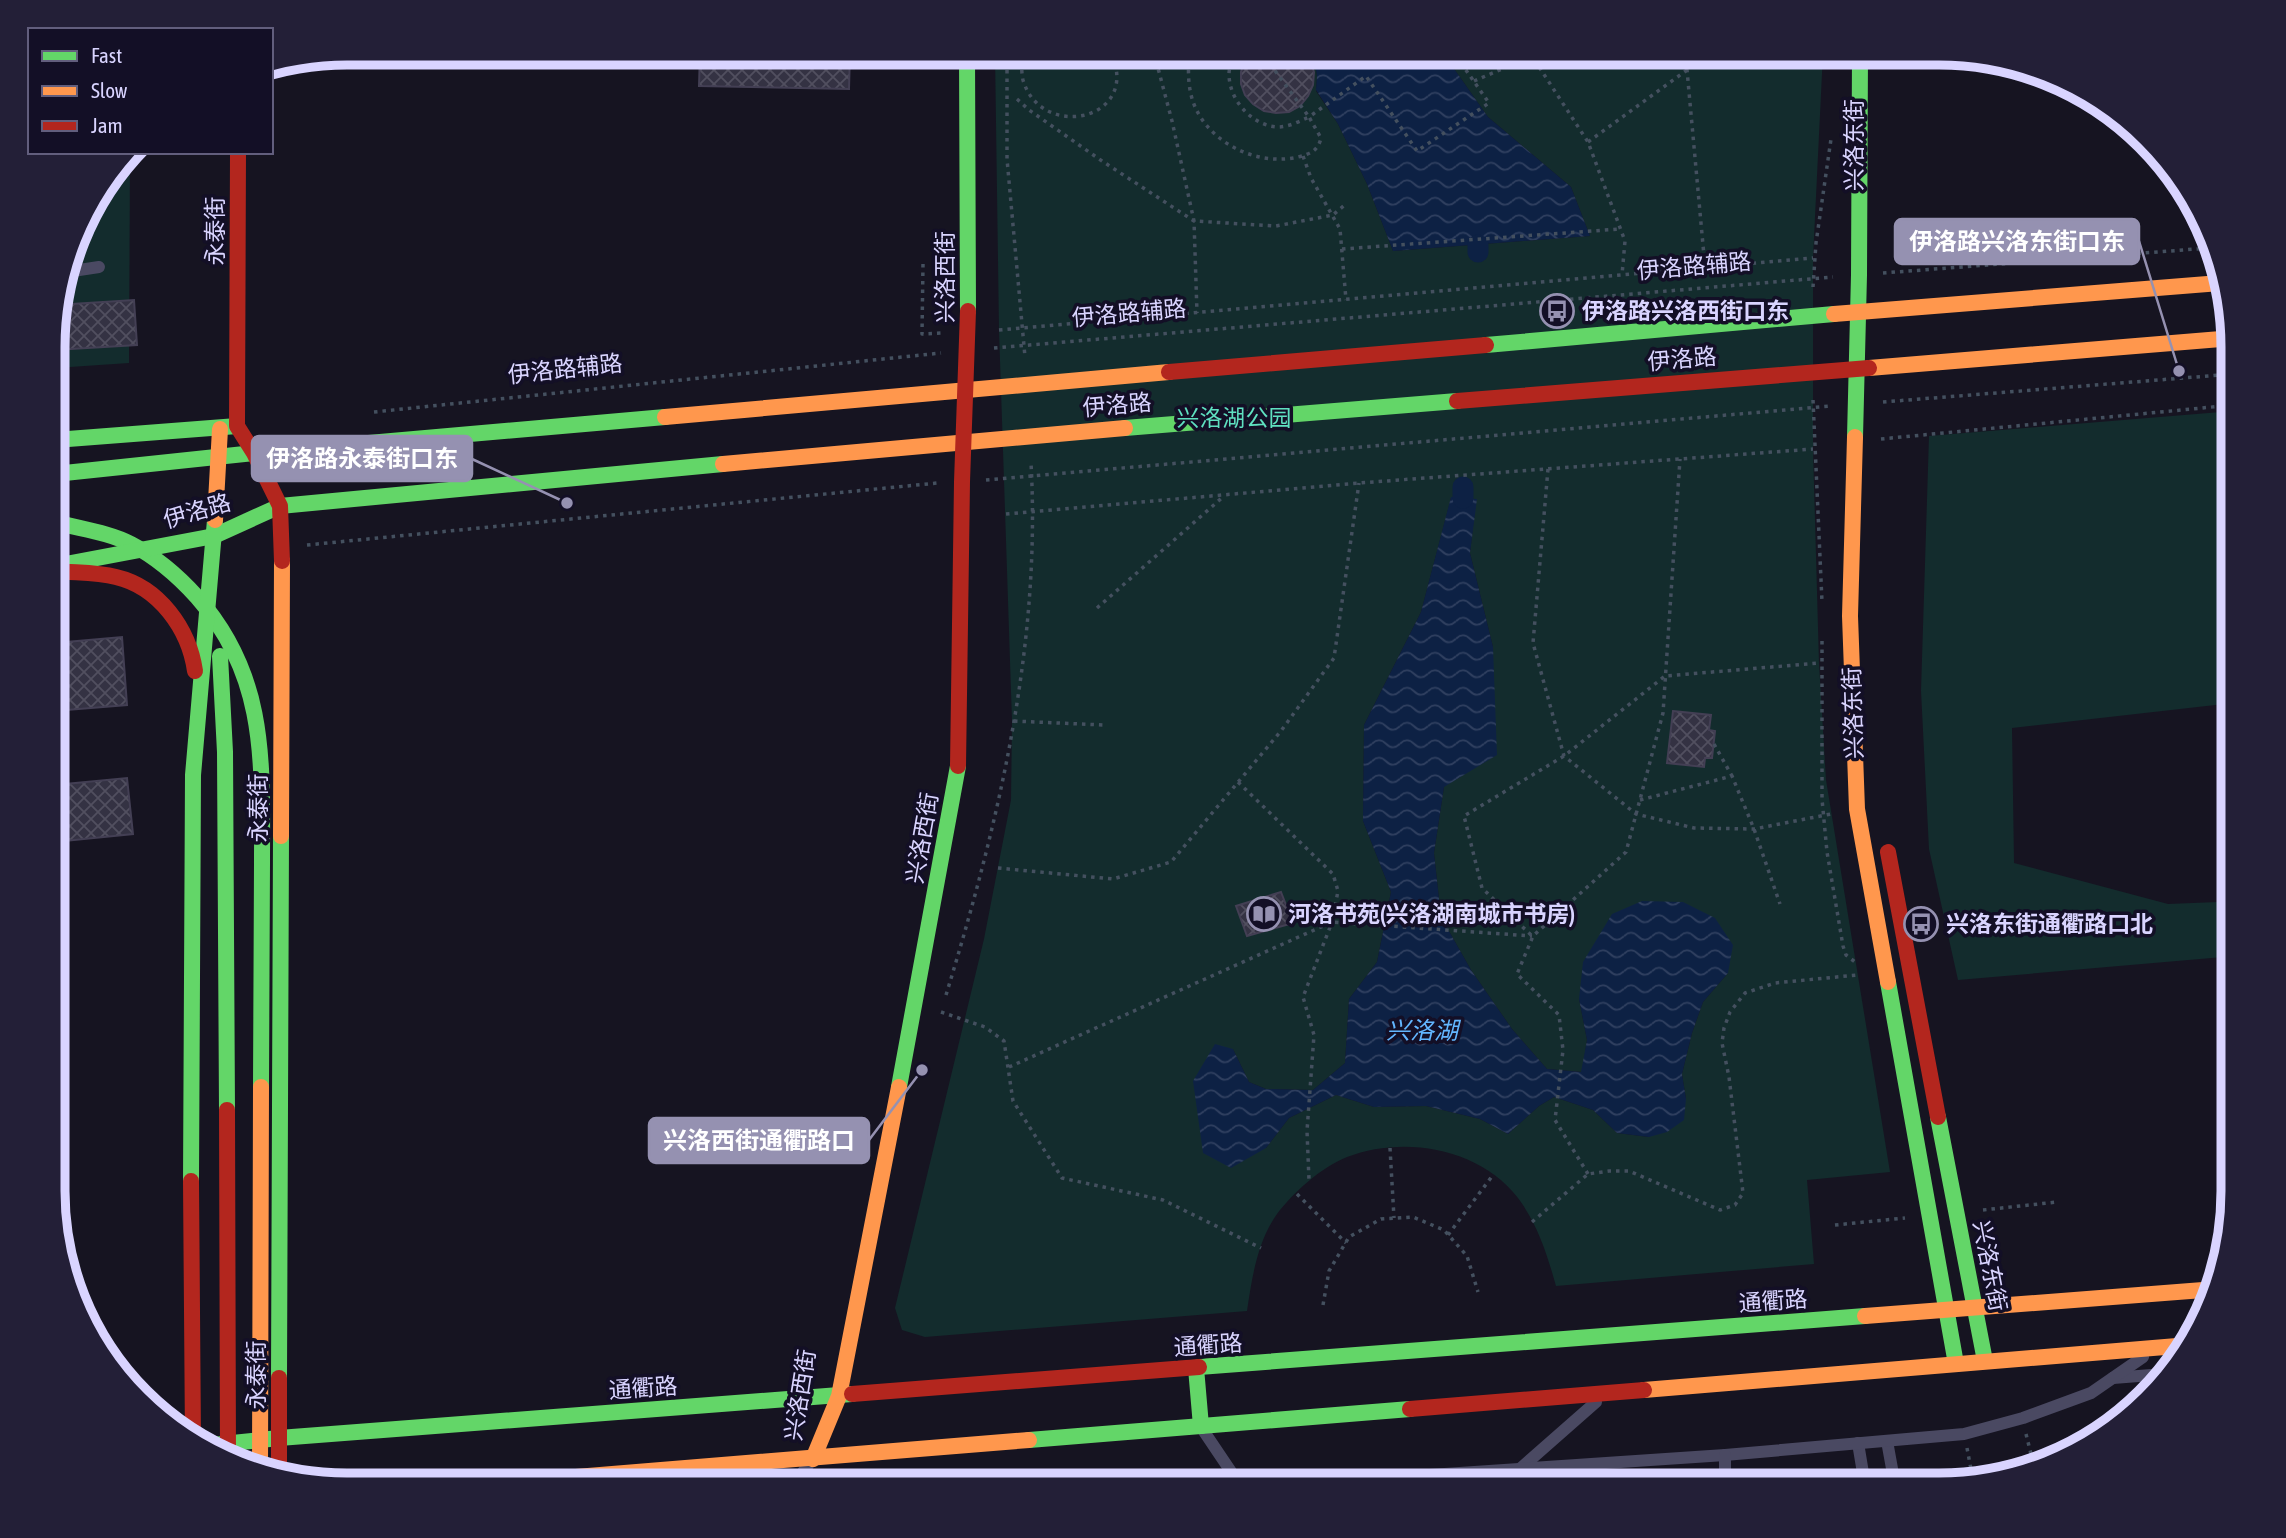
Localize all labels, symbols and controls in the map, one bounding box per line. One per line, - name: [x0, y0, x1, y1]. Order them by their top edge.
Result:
- legend: [28, 28, 273, 154]
- text: Fast: [91, 43, 122, 67]
- text: Slow: [91, 78, 128, 102]
- street label: 兴洛东街: [1841, 99, 1867, 191]
- text: Jam: [91, 113, 123, 137]
- street label: 永泰街: [202, 197, 228, 266]
- callout: 伊洛路兴洛东街口东: [1895, 219, 2139, 264]
- text: 伊洛路兴洛东街口东: [1909, 228, 2125, 255]
- street label: 兴洛西街: [932, 231, 958, 323]
- street label: 伊洛路辅路: [1636, 248, 1752, 284]
- bus stop icon: 伊洛路兴洛西街口东: [1538, 292, 1576, 330]
- street label: 伊洛路辅路: [1071, 295, 1187, 331]
- place label: 伊洛路兴洛西街口东: [1582, 298, 1789, 324]
- street label: 伊洛路: [1646, 343, 1718, 375]
- street label: 伊洛路辅路: [506, 350, 624, 388]
- street label: 伊洛路: [1081, 389, 1153, 421]
- park label: 兴洛湖公园: [1177, 405, 1292, 431]
- callout: 伊洛路永泰街口东: [252, 436, 472, 481]
- text: 伊洛路永泰街口东: [266, 445, 458, 472]
- street label: 伊洛路: [160, 489, 234, 533]
- street label: 兴洛东街: [1838, 667, 1868, 759]
- street label: 永泰街: [245, 774, 271, 843]
- street label: 兴洛西街: [901, 790, 943, 886]
- library icon: 河洛书苑(兴洛湖南城市书房): [1245, 895, 1283, 933]
- place label: 河洛书苑(兴洛湖南城市书房): [1288, 901, 1575, 927]
- bus stop icon: 兴洛东街通衢路口北: [1902, 905, 1940, 943]
- place label: 兴洛东街通衢路口北: [1946, 911, 2153, 937]
- water label: 兴洛湖: [1386, 1017, 1462, 1044]
- callout: 兴洛西街通衢路口: [649, 1118, 869, 1163]
- text: 兴洛西街通衢路口: [663, 1127, 855, 1154]
- street label: 兴洛东街: [1968, 1218, 2012, 1314]
- street label: 通衢路: [1738, 1286, 1808, 1316]
- street label: 通衢路: [1173, 1330, 1243, 1360]
- street label: 永泰街: [243, 1341, 269, 1410]
- street label: 兴洛西街: [780, 1348, 820, 1442]
- street label: 通衢路: [608, 1373, 678, 1403]

